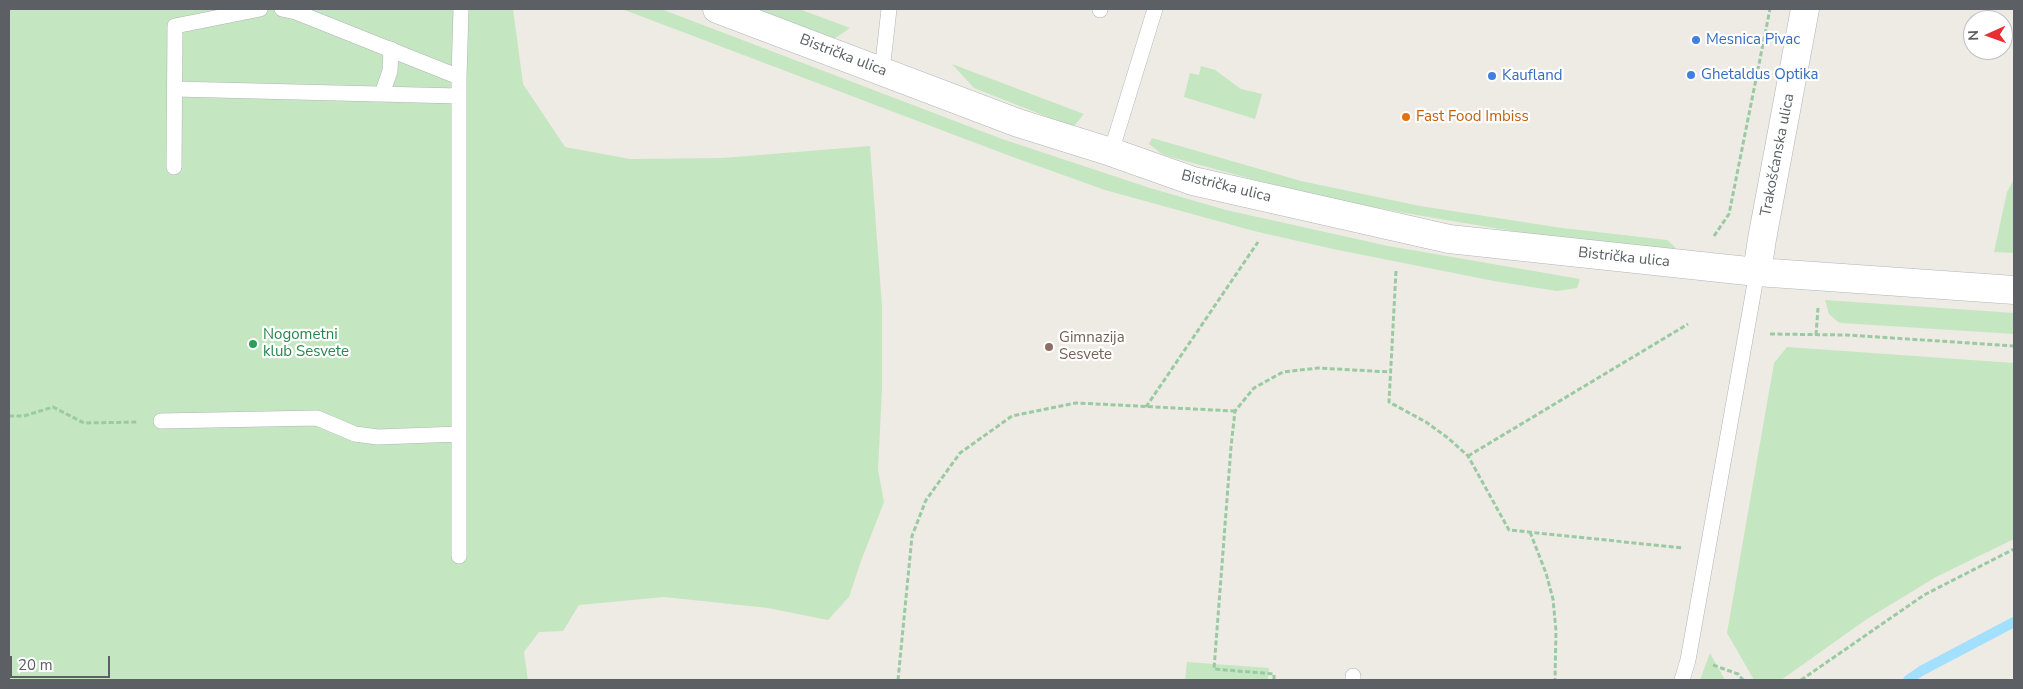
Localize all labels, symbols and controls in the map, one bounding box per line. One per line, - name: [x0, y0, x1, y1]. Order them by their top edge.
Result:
- north arrow: [1963, 10, 2013, 60]
- text: N: [1964, 30, 1983, 41]
- street label: Bistrička ulica: [797, 31, 889, 81]
- place label: Mesnica Pivac: [1706, 31, 1800, 49]
- marker: Mesnica Pivac: [1690, 34, 1702, 46]
- place label: Ghetaldus Optika: [1701, 66, 1818, 84]
- place label: Kaufland: [1502, 67, 1562, 85]
- marker: Ghetaldus Optika: [1685, 69, 1697, 81]
- marker: Kaufland: [1486, 70, 1498, 82]
- street label: Trakošćanska ulica: [1757, 92, 1799, 218]
- place label: Fast Food Imbiss: [1416, 108, 1529, 126]
- marker: Fast Food Imbiss: [1400, 111, 1412, 123]
- street label: Bistrička ulica: [1179, 167, 1273, 207]
- street label: Bistrička ulica: [1577, 244, 1671, 272]
- place label: Nogometni klub Sesvete: [263, 326, 349, 361]
- place label: Gimnazija Sesvete: [1059, 329, 1125, 364]
- marker: Nogometni klub Sesvete: [247, 338, 259, 350]
- marker: Gimnazija Sesvete: [1043, 341, 1055, 353]
- scale bar: [12, 646, 112, 678]
- text: 20 m: [18, 655, 53, 675]

